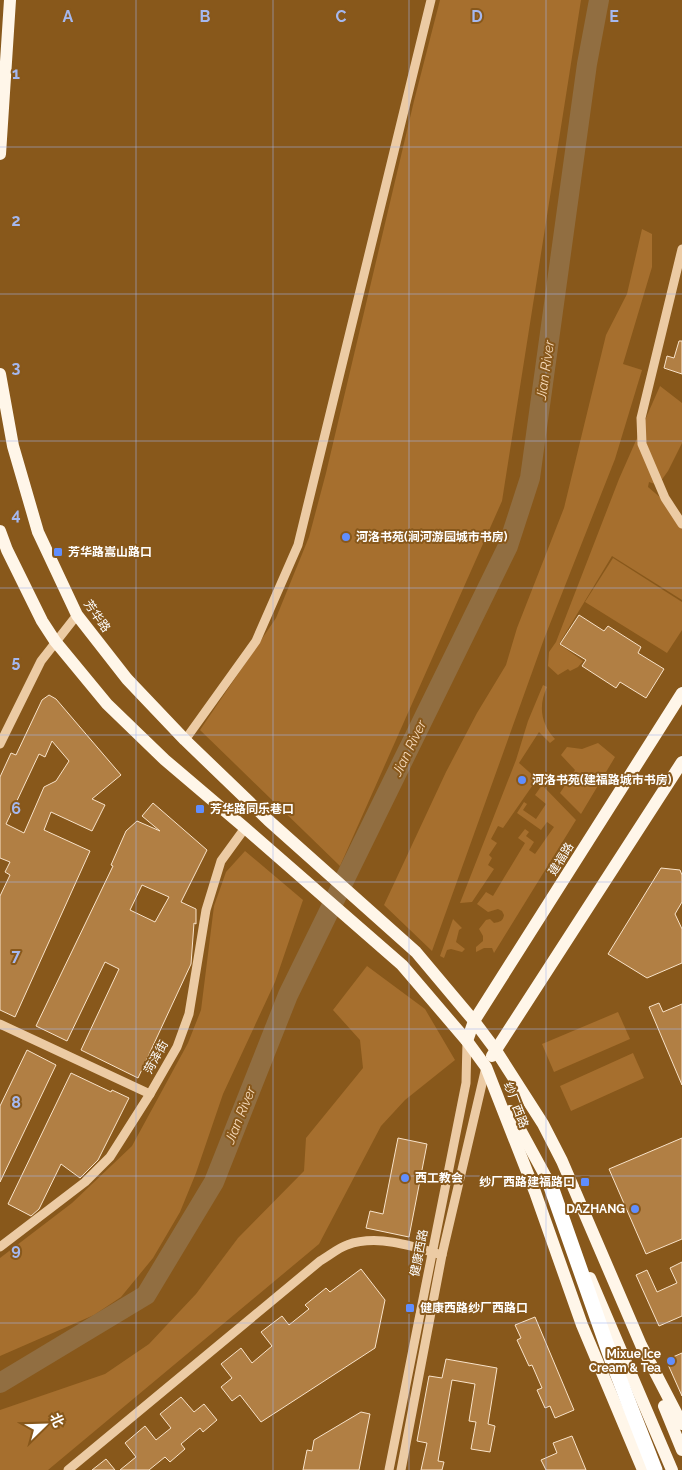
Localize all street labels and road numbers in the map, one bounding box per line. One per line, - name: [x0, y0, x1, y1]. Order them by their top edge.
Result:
- street label: 芳华路: [81, 597, 113, 635]
- street label: 建福路: [546, 840, 576, 878]
- street label: 菏泽街: [141, 1038, 171, 1076]
- street label: 纱厂西路: [501, 1080, 531, 1130]
- street label: 健康西路: [408, 1228, 430, 1278]

